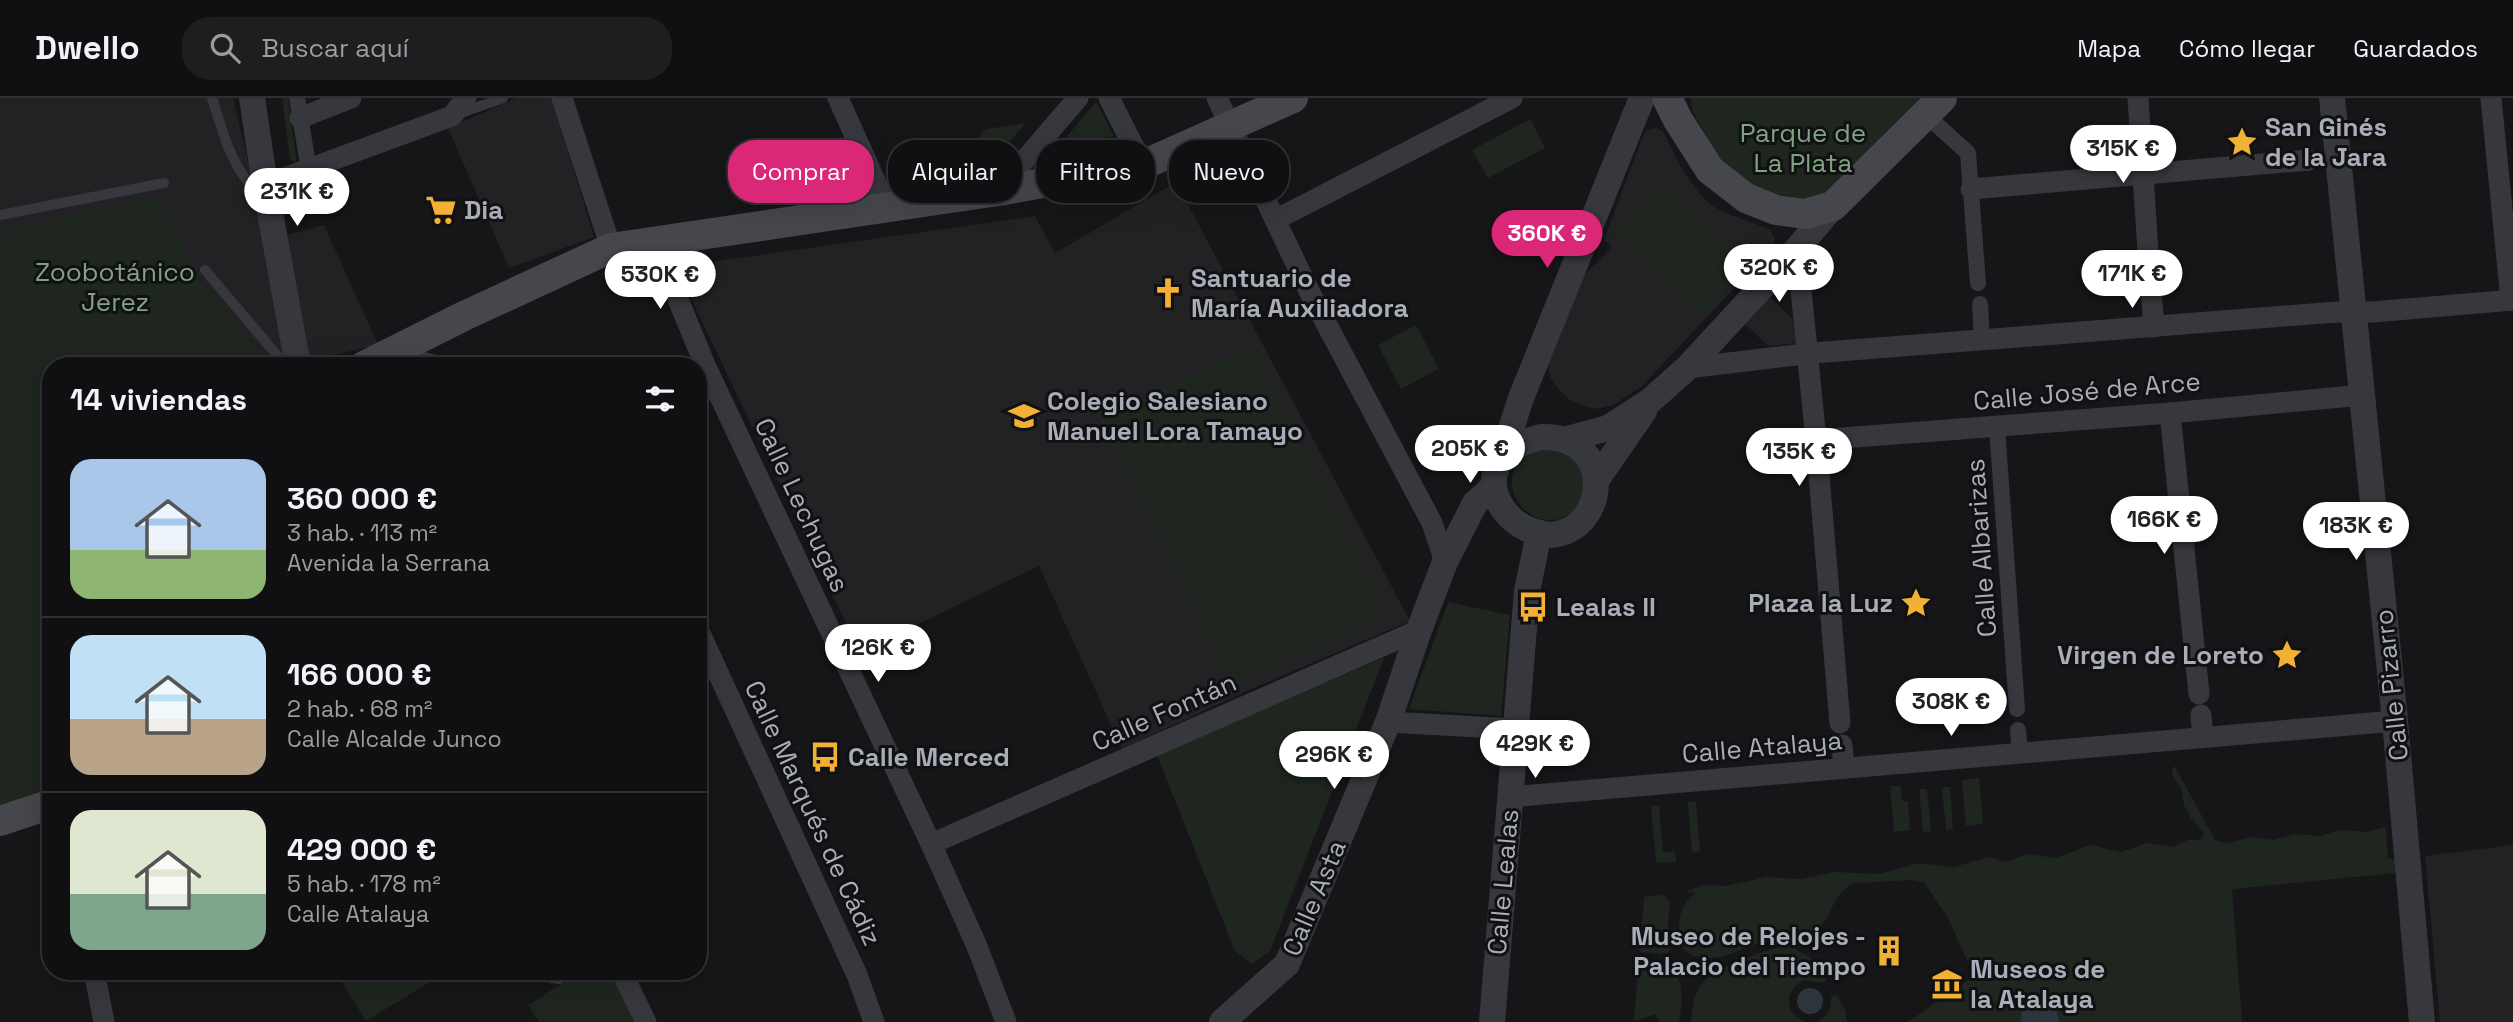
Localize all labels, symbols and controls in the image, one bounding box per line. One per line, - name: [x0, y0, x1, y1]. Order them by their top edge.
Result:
- search box: [182, 17, 672, 80]
- text: Dwello: [35, 27, 140, 69]
- icon: search: [206, 29, 244, 67]
- text: Buscar aquí: [262, 31, 409, 65]
- text: Mapa: [2077, 33, 2141, 64]
- text: Cómo llegar: [2179, 33, 2315, 64]
- text: Guardados: [2353, 33, 2478, 64]
- place label: San Ginés de la Jara: [2265, 110, 2387, 174]
- park label: Parque de La Plata: [1740, 116, 1866, 180]
- place icon: San Ginés de la Jara: [2225, 125, 2259, 159]
- pin: 315K €: [2066, 126, 2180, 185]
- text: 315K €: [2086, 133, 2160, 163]
- chip: Comprar: [728, 140, 874, 203]
- chip: Alquilar: [888, 140, 1022, 203]
- chip: Filtros: [1036, 140, 1155, 203]
- chip: Nuevo: [1169, 140, 1289, 203]
- pin: 231K €: [240, 169, 354, 228]
- text: 231K €: [260, 176, 334, 206]
- supermarket icon: Dia: [424, 193, 458, 227]
- place label: Dia: [464, 193, 503, 227]
- pin: 360K €: [1490, 211, 1604, 270]
- text: 360K €: [1508, 218, 1586, 248]
- pin: 320K €: [1722, 244, 1836, 304]
- pin: 171K €: [2075, 250, 2189, 310]
- pin: 530K €: [603, 252, 717, 311]
- text: 320K €: [1740, 252, 1818, 282]
- park label: Zoobotánico Jerez: [35, 255, 195, 319]
- text: 171K €: [2097, 258, 2167, 288]
- text: 530K €: [621, 259, 699, 289]
- place label: Santuario de María Auxiliadora: [1191, 261, 1408, 325]
- church icon: Santuario de María Auxiliadora: [1151, 276, 1185, 310]
- street label: Calle José de Arce: [1972, 364, 2202, 418]
- text: 14 viviendas: [70, 380, 247, 419]
- icon: filters: [641, 380, 679, 418]
- place label: Colegio Salesiano Manuel Lora Tamayo: [1047, 384, 1303, 448]
- school or university icon: Colegio Salesiano Manuel Lora Tamayo: [1007, 399, 1041, 433]
- street label: Calle Lechugas: [747, 412, 857, 598]
- pin: 205K €: [1413, 426, 1527, 485]
- pin: 135K €: [1742, 428, 1856, 488]
- text: 205K €: [1431, 433, 1509, 463]
- text: 135K €: [1762, 436, 1836, 466]
- street label: Calle Albarizas: [1958, 458, 2004, 638]
- text: 360 000 €: [287, 479, 437, 518]
- icon: home: [126, 487, 210, 571]
- pin: 166K €: [2107, 496, 2221, 556]
- pin: 183K €: [2299, 503, 2413, 562]
- text: 166K €: [2127, 504, 2201, 534]
- text: 183K €: [2319, 510, 2393, 540]
- text: 3 hab. · 113 m²: [287, 518, 437, 548]
- text: Avenida la Serrana: [287, 548, 490, 578]
- place label: Plaza la Luz: [1748, 586, 1893, 620]
- place icon: Plaza la Luz: [1899, 586, 1933, 620]
- bus stop icon: Lealas II: [1516, 590, 1550, 624]
- place label: Lealas II: [1556, 590, 1656, 624]
- street label: Calle Pizarro: [2366, 608, 2416, 762]
- pin: 126K €: [821, 624, 935, 684]
- text: 126K €: [841, 632, 915, 662]
- place label: Virgen de Loreto: [2057, 638, 2264, 672]
- place icon: Virgen de Loreto: [2270, 638, 2304, 672]
- text: 166 000 €: [287, 655, 432, 694]
- icon: home: [126, 663, 210, 747]
- street label: Calle Fontán: [1086, 665, 1242, 759]
- street label: Calle Marqués de Cádiz: [737, 675, 889, 951]
- pin: 308K €: [1894, 678, 2008, 738]
- text: 308K €: [1912, 686, 1990, 716]
- text: 2 hab. · 68 m²: [287, 694, 432, 724]
- pin: 429K €: [1478, 720, 1592, 780]
- street label: Calle Atalaya: [1680, 723, 1844, 771]
- text: Calle Alcalde Junco: [287, 724, 502, 754]
- text: 429K €: [1496, 728, 1574, 758]
- pin: 296K €: [1277, 732, 1391, 791]
- text: 296K €: [1295, 739, 1373, 769]
- bus stop icon: Calle Merced: [808, 740, 842, 774]
- place label: Calle Merced: [848, 740, 1010, 774]
- street label: Calle Lealas: [1480, 808, 1526, 956]
- text: 429 000 €: [287, 830, 436, 869]
- street label: Calle Asta: [1274, 835, 1354, 961]
- icon: home: [126, 838, 210, 922]
- text: 5 hab. · 178 m²: [287, 869, 441, 899]
- text: Calle Atalaya: [287, 899, 429, 929]
- place label: Museo de Relojes - Palacio del Tiempo: [1631, 919, 1866, 983]
- building icon: Museo de Relojes - Palacio del Tiempo: [1872, 934, 1906, 968]
- place label: Museos de la Atalaya: [1970, 952, 2105, 1016]
- museum icon: Museos de la Atalaya: [1930, 967, 1964, 1001]

